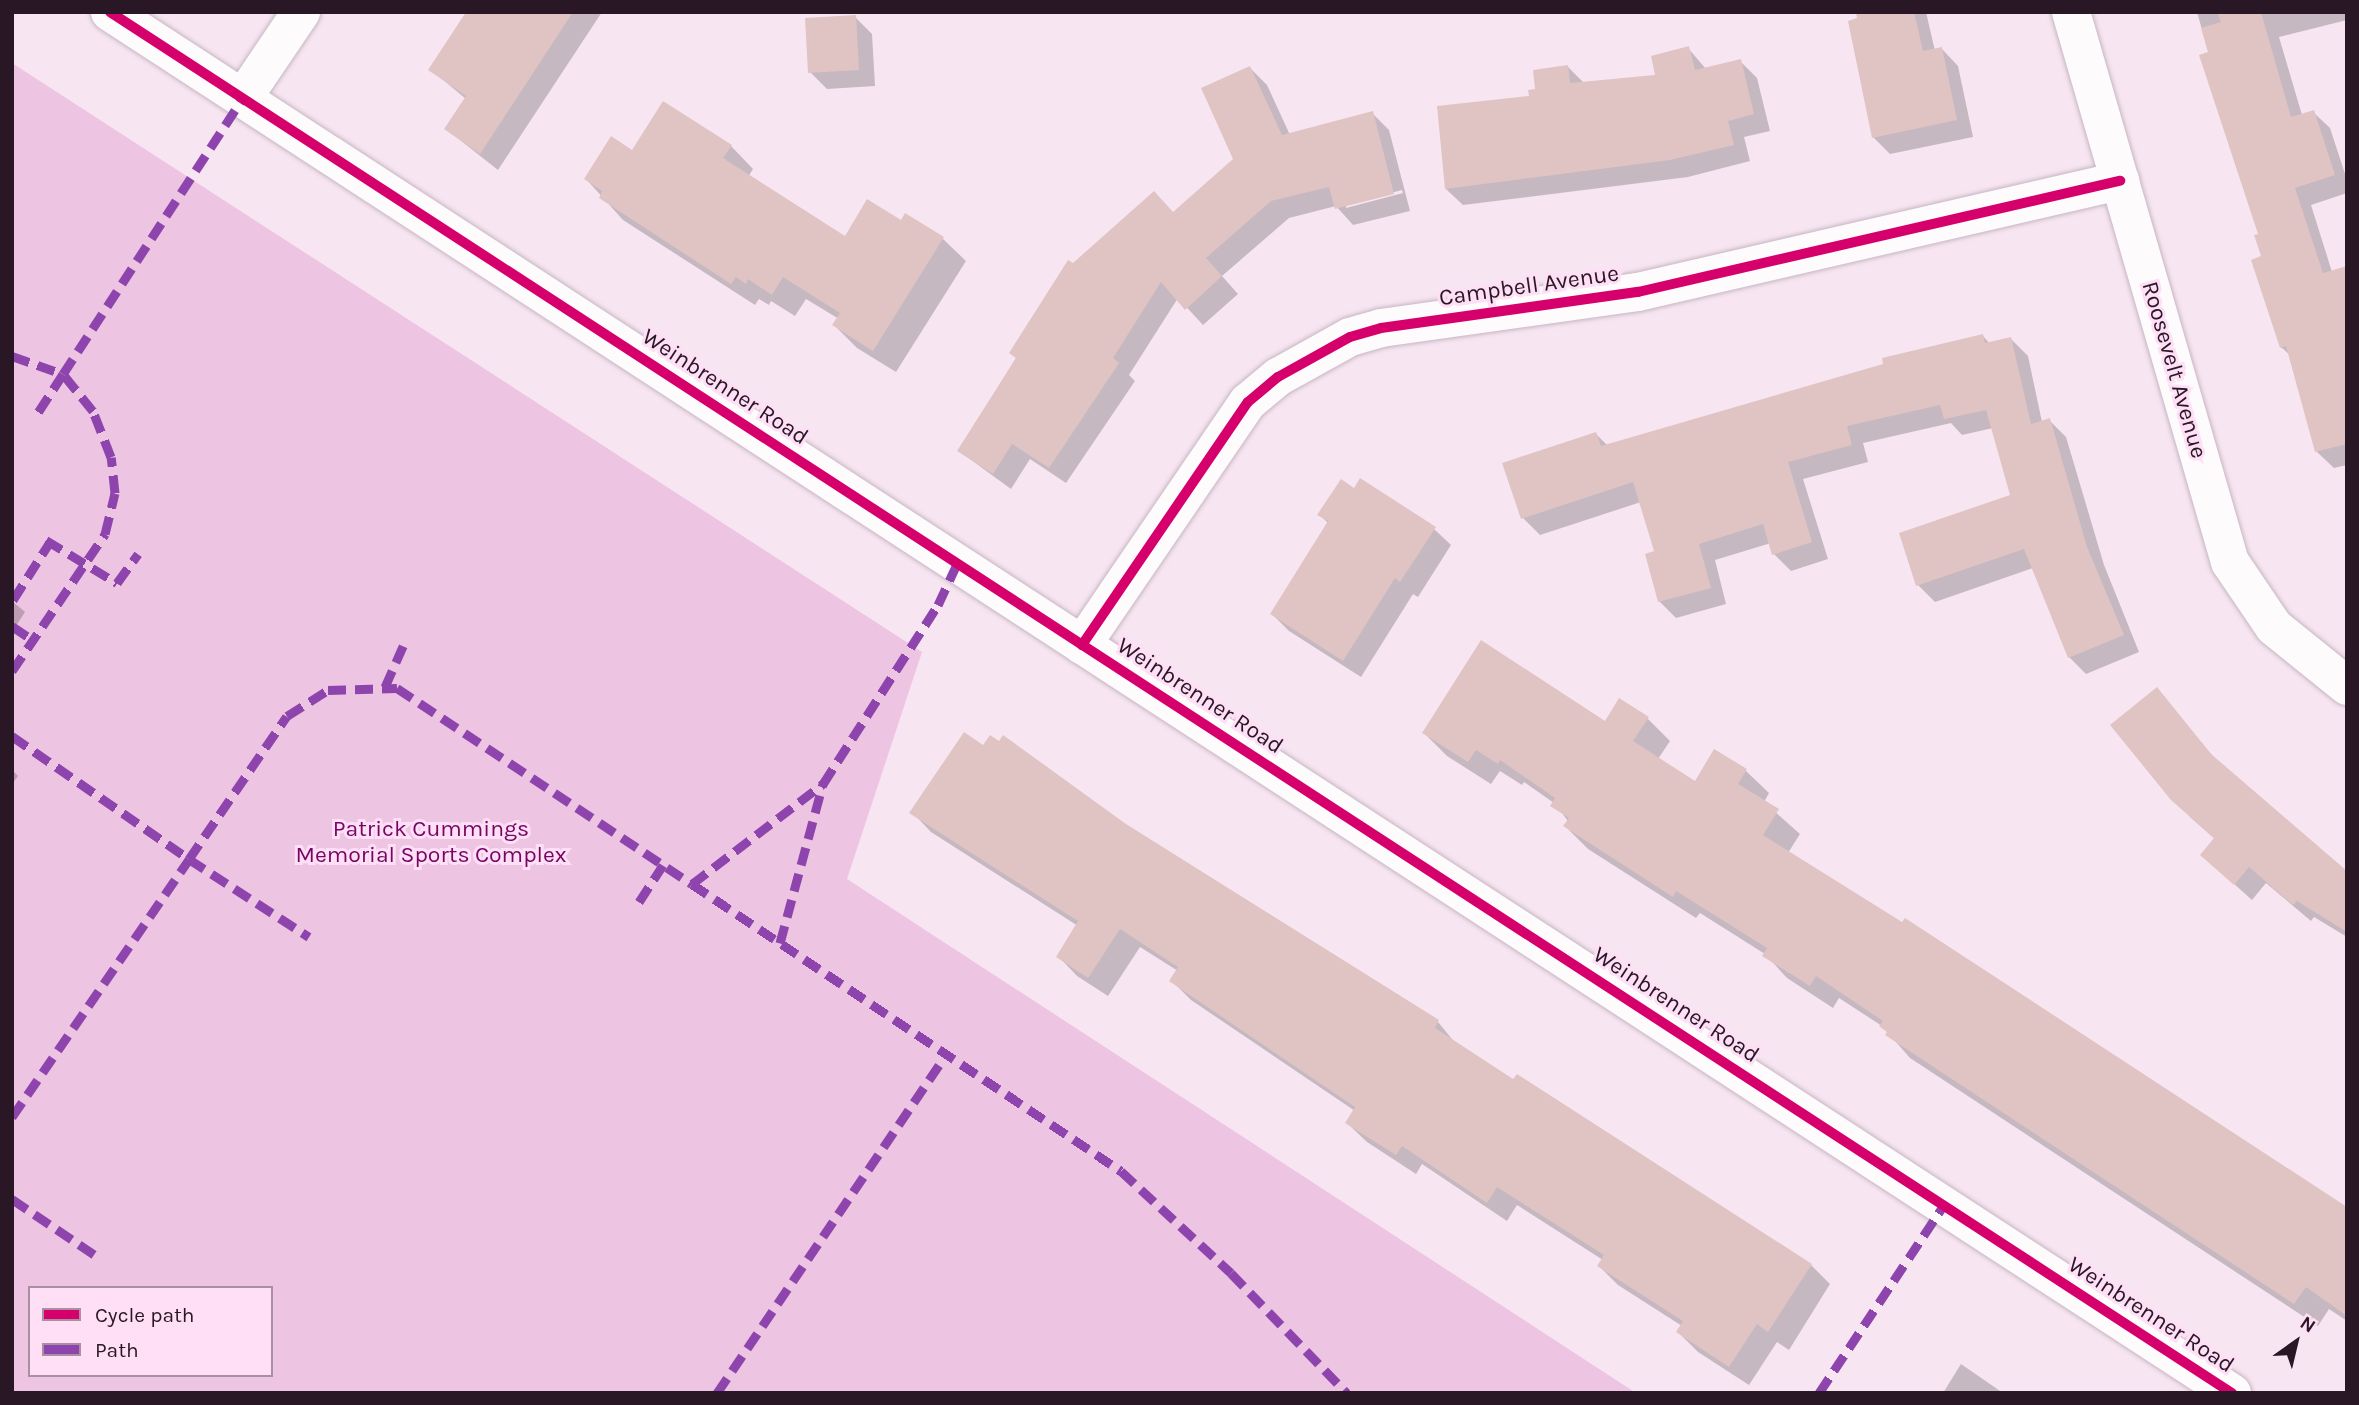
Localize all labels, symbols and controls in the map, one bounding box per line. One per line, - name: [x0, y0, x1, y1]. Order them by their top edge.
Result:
- street label: Campbell Avenue: [1437, 260, 1621, 312]
- street label: Roosevelt Avenue: [2136, 278, 2212, 462]
- street label: Weinbrenner Road: [637, 323, 813, 451]
- street label: Weinbrenner Road: [1112, 632, 1288, 760]
- park label: Patrick Cummings Memorial Sports Complex: [295, 815, 567, 869]
- street label: Weinbrenner Road: [1588, 941, 1764, 1069]
- street label: Weinbrenner Road: [2063, 1251, 2239, 1379]
- legend: [28, 1286, 273, 1377]
- text: Cycle path: [95, 1303, 195, 1327]
- north arrow: [2261, 1307, 2331, 1377]
- text: N: [2296, 1312, 2320, 1338]
- text: Path: [95, 1338, 139, 1362]

